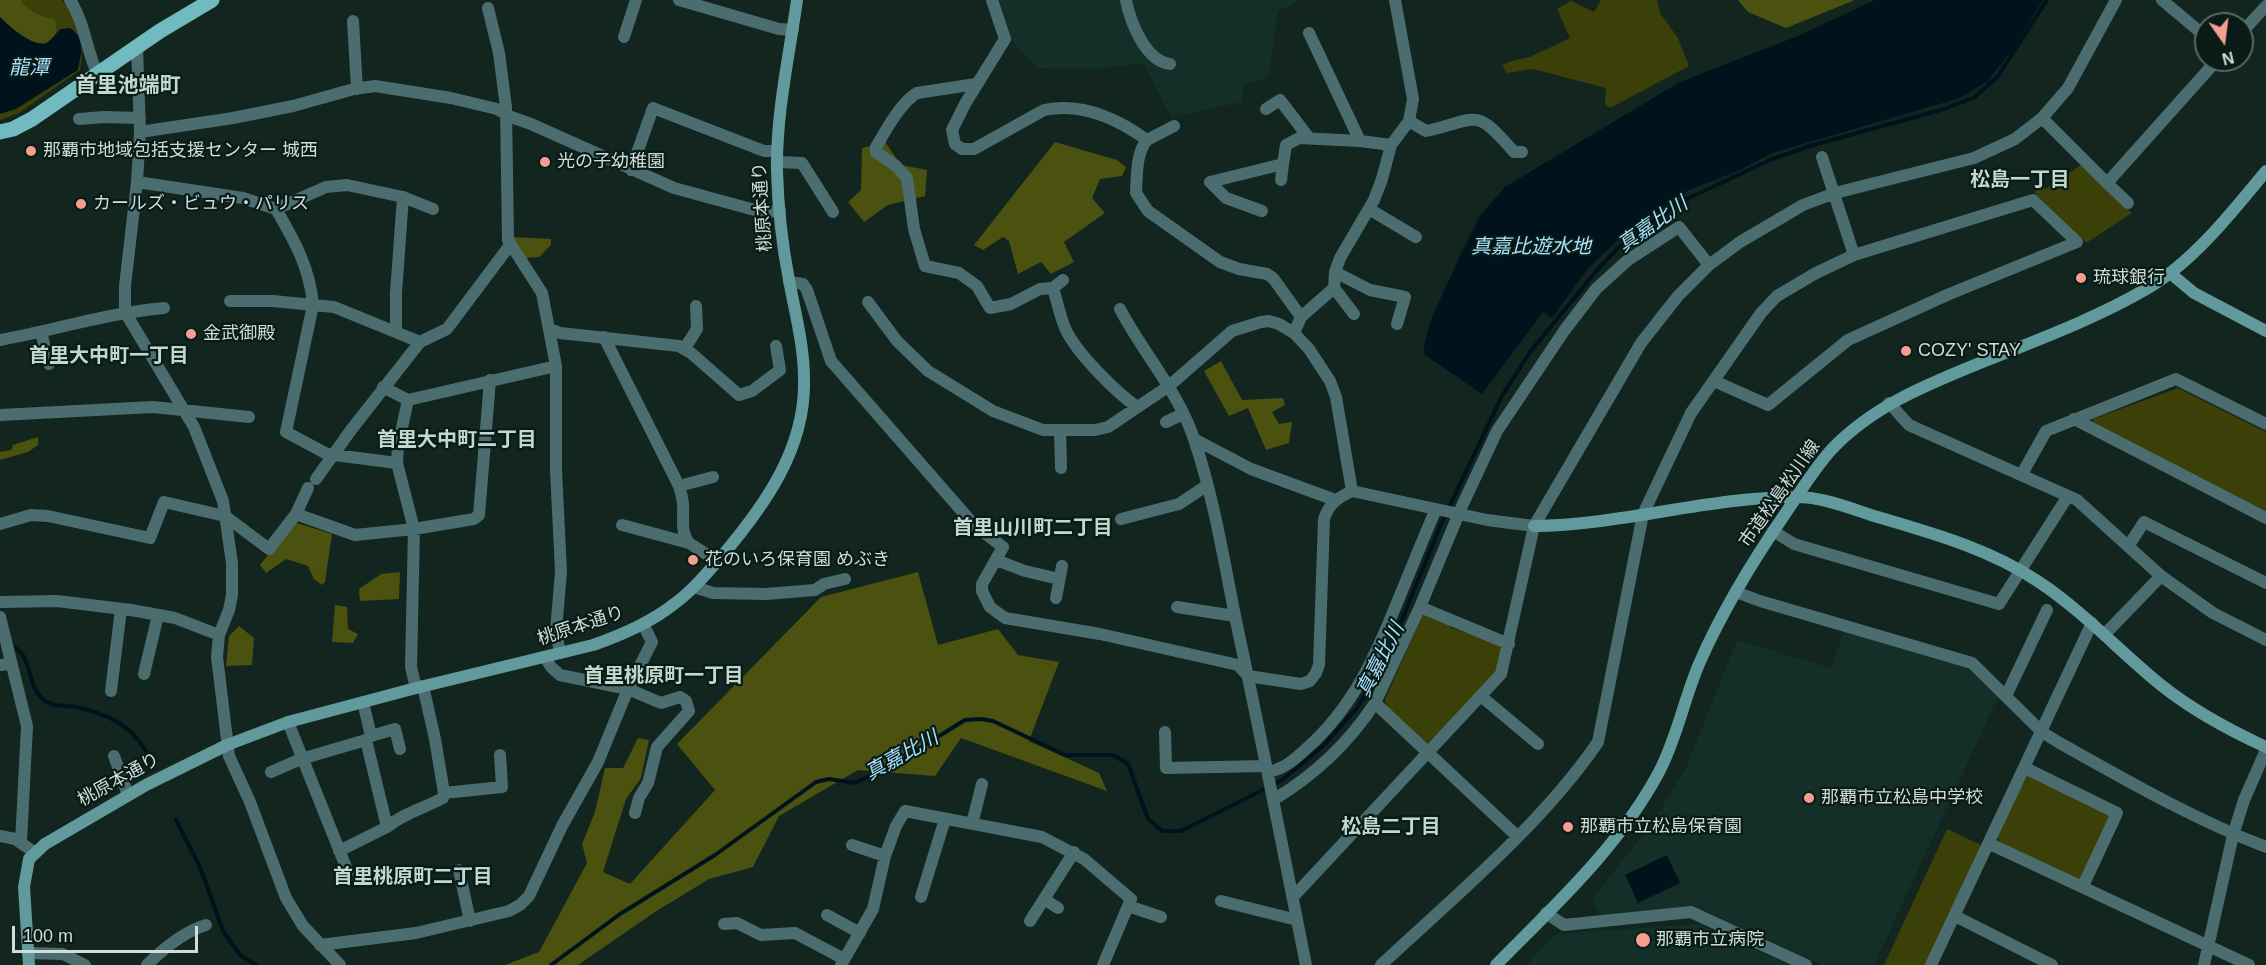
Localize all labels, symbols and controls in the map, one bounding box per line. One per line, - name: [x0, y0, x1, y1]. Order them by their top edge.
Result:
- north arrow: [2194, 12, 2254, 72]
- text: N: [2220, 48, 2236, 68]
- water label: 龍潭: [9, 56, 49, 80]
- district label: 首里池端町: [76, 73, 180, 99]
- place label: 那覇市地域包括支援センター 城西: [43, 140, 318, 162]
- marker: 那覇市地域包括支援センター 城西: [24, 144, 38, 158]
- place label: 光の子幼稚園: [557, 151, 665, 173]
- marker: 光の子幼稚園: [538, 155, 552, 169]
- street label: 桃原本通り: [749, 161, 777, 253]
- district label: 松島一丁目: [1970, 168, 2070, 192]
- water label: 真嘉比川: [1613, 192, 1693, 258]
- place label: カールズ・ビュウ・パリス: [93, 193, 309, 215]
- marker: カールズ・ビュウ・パリス: [74, 197, 88, 211]
- water label: 真嘉比遊水地: [1471, 235, 1591, 259]
- place label: 琉球銀行: [2093, 267, 2165, 289]
- marker: 琉球銀行: [2074, 271, 2088, 285]
- place label: 金武御殿: [203, 323, 275, 345]
- marker: 金武御殿: [184, 327, 198, 341]
- place label: COZY' STAY: [1918, 340, 2021, 362]
- district label: 首里大中町一丁目: [29, 344, 189, 368]
- marker: COZY' STAY: [1899, 344, 1913, 358]
- district label: 首里大中町二丁目: [377, 428, 537, 452]
- street label: 市道松島松川線: [1735, 436, 1825, 552]
- district label: 首里山川町二丁目: [953, 516, 1113, 540]
- place label: 花のいろ保育園 めぶき: [705, 549, 890, 571]
- marker: 花のいろ保育園 めぶき: [686, 553, 700, 567]
- street label: 桃原本通り: [535, 602, 627, 650]
- water label: 真嘉比川: [1352, 619, 1410, 701]
- district label: 首里桃原町一丁目: [584, 664, 744, 688]
- water label: 真嘉比川: [861, 726, 943, 786]
- street label: 桃原本通り: [74, 749, 164, 811]
- place label: 那覇市立松島中学校: [1821, 787, 1983, 809]
- marker: 那覇市立松島中学校: [1802, 791, 1816, 805]
- district label: 松島二丁目: [1341, 815, 1441, 839]
- place label: 那覇市立松島保育園: [1580, 816, 1742, 838]
- marker: 那覇市立松島保育園: [1561, 820, 1575, 834]
- district label: 首里桃原町二丁目: [333, 865, 493, 889]
- scale bar: [15, 914, 201, 952]
- text: 100 m: [23, 926, 73, 946]
- place label: 那覇市立病院: [1656, 929, 1764, 951]
- marker: 那覇市立病院: [1634, 931, 1652, 949]

